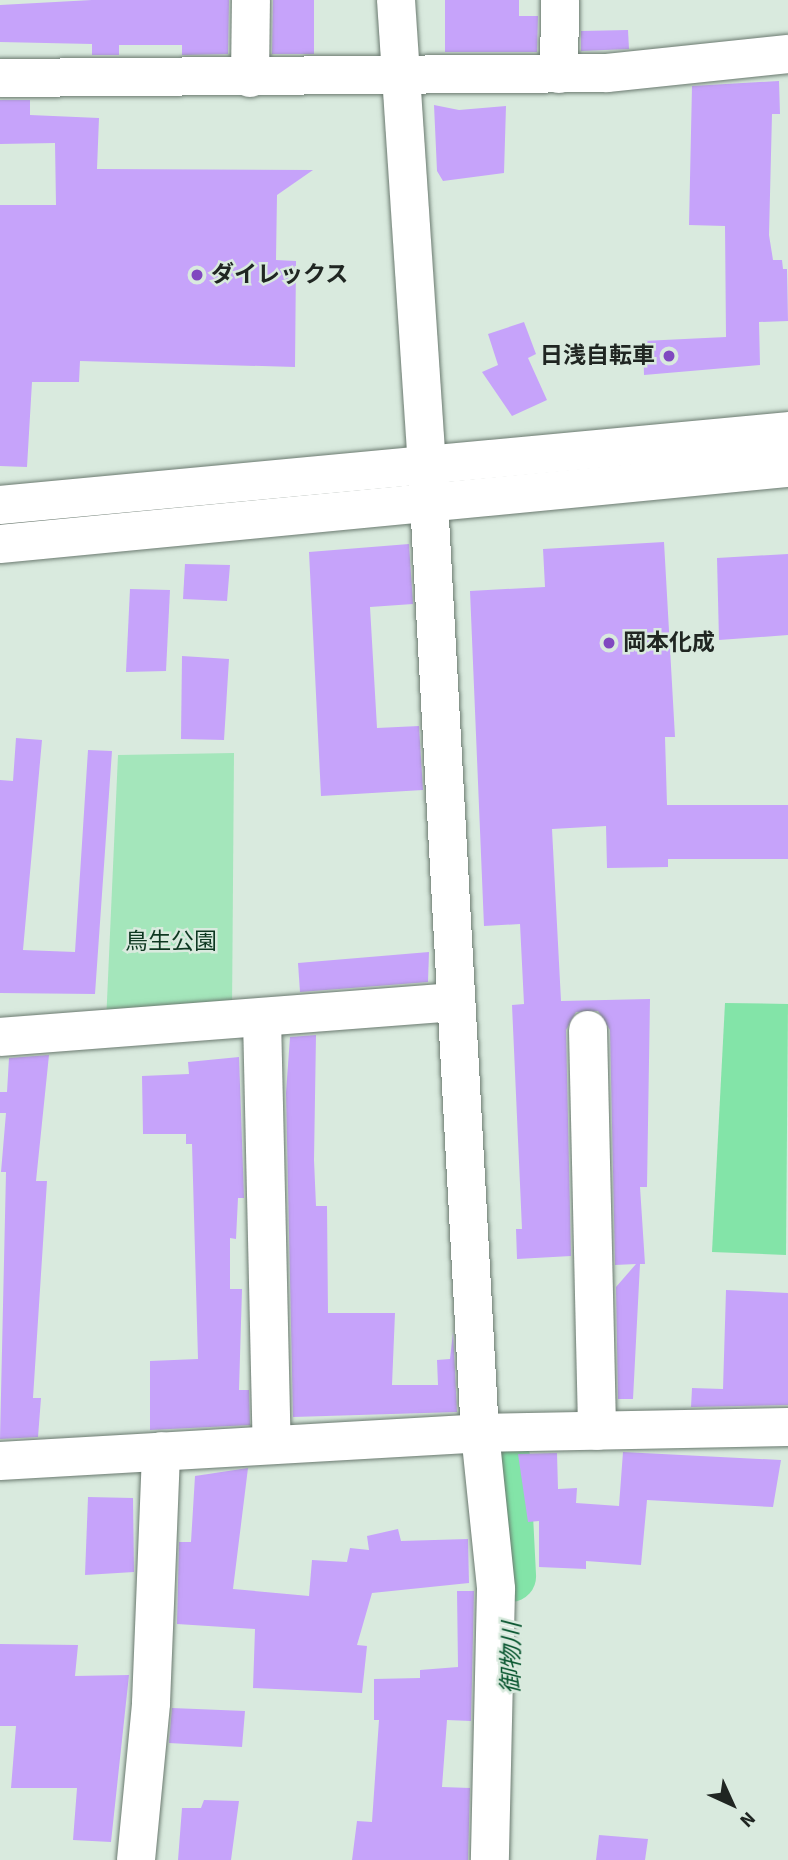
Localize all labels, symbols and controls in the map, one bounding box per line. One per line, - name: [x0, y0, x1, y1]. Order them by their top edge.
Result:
- place label: ダイレックス: [211, 261, 349, 289]
- marker: ダイレックス: [189, 267, 205, 283]
- place label: 日浅自転車: [540, 342, 655, 370]
- marker: 日浅自転車: [661, 348, 677, 364]
- place label: 岡本化成: [623, 629, 715, 657]
- marker: 岡本化成: [601, 635, 617, 651]
- park label: 鳥生公園: [125, 928, 217, 956]
- water label: 御物川: [497, 1622, 527, 1694]
- north arrow: [697, 1769, 767, 1839]
- text: N: [733, 1805, 761, 1833]

